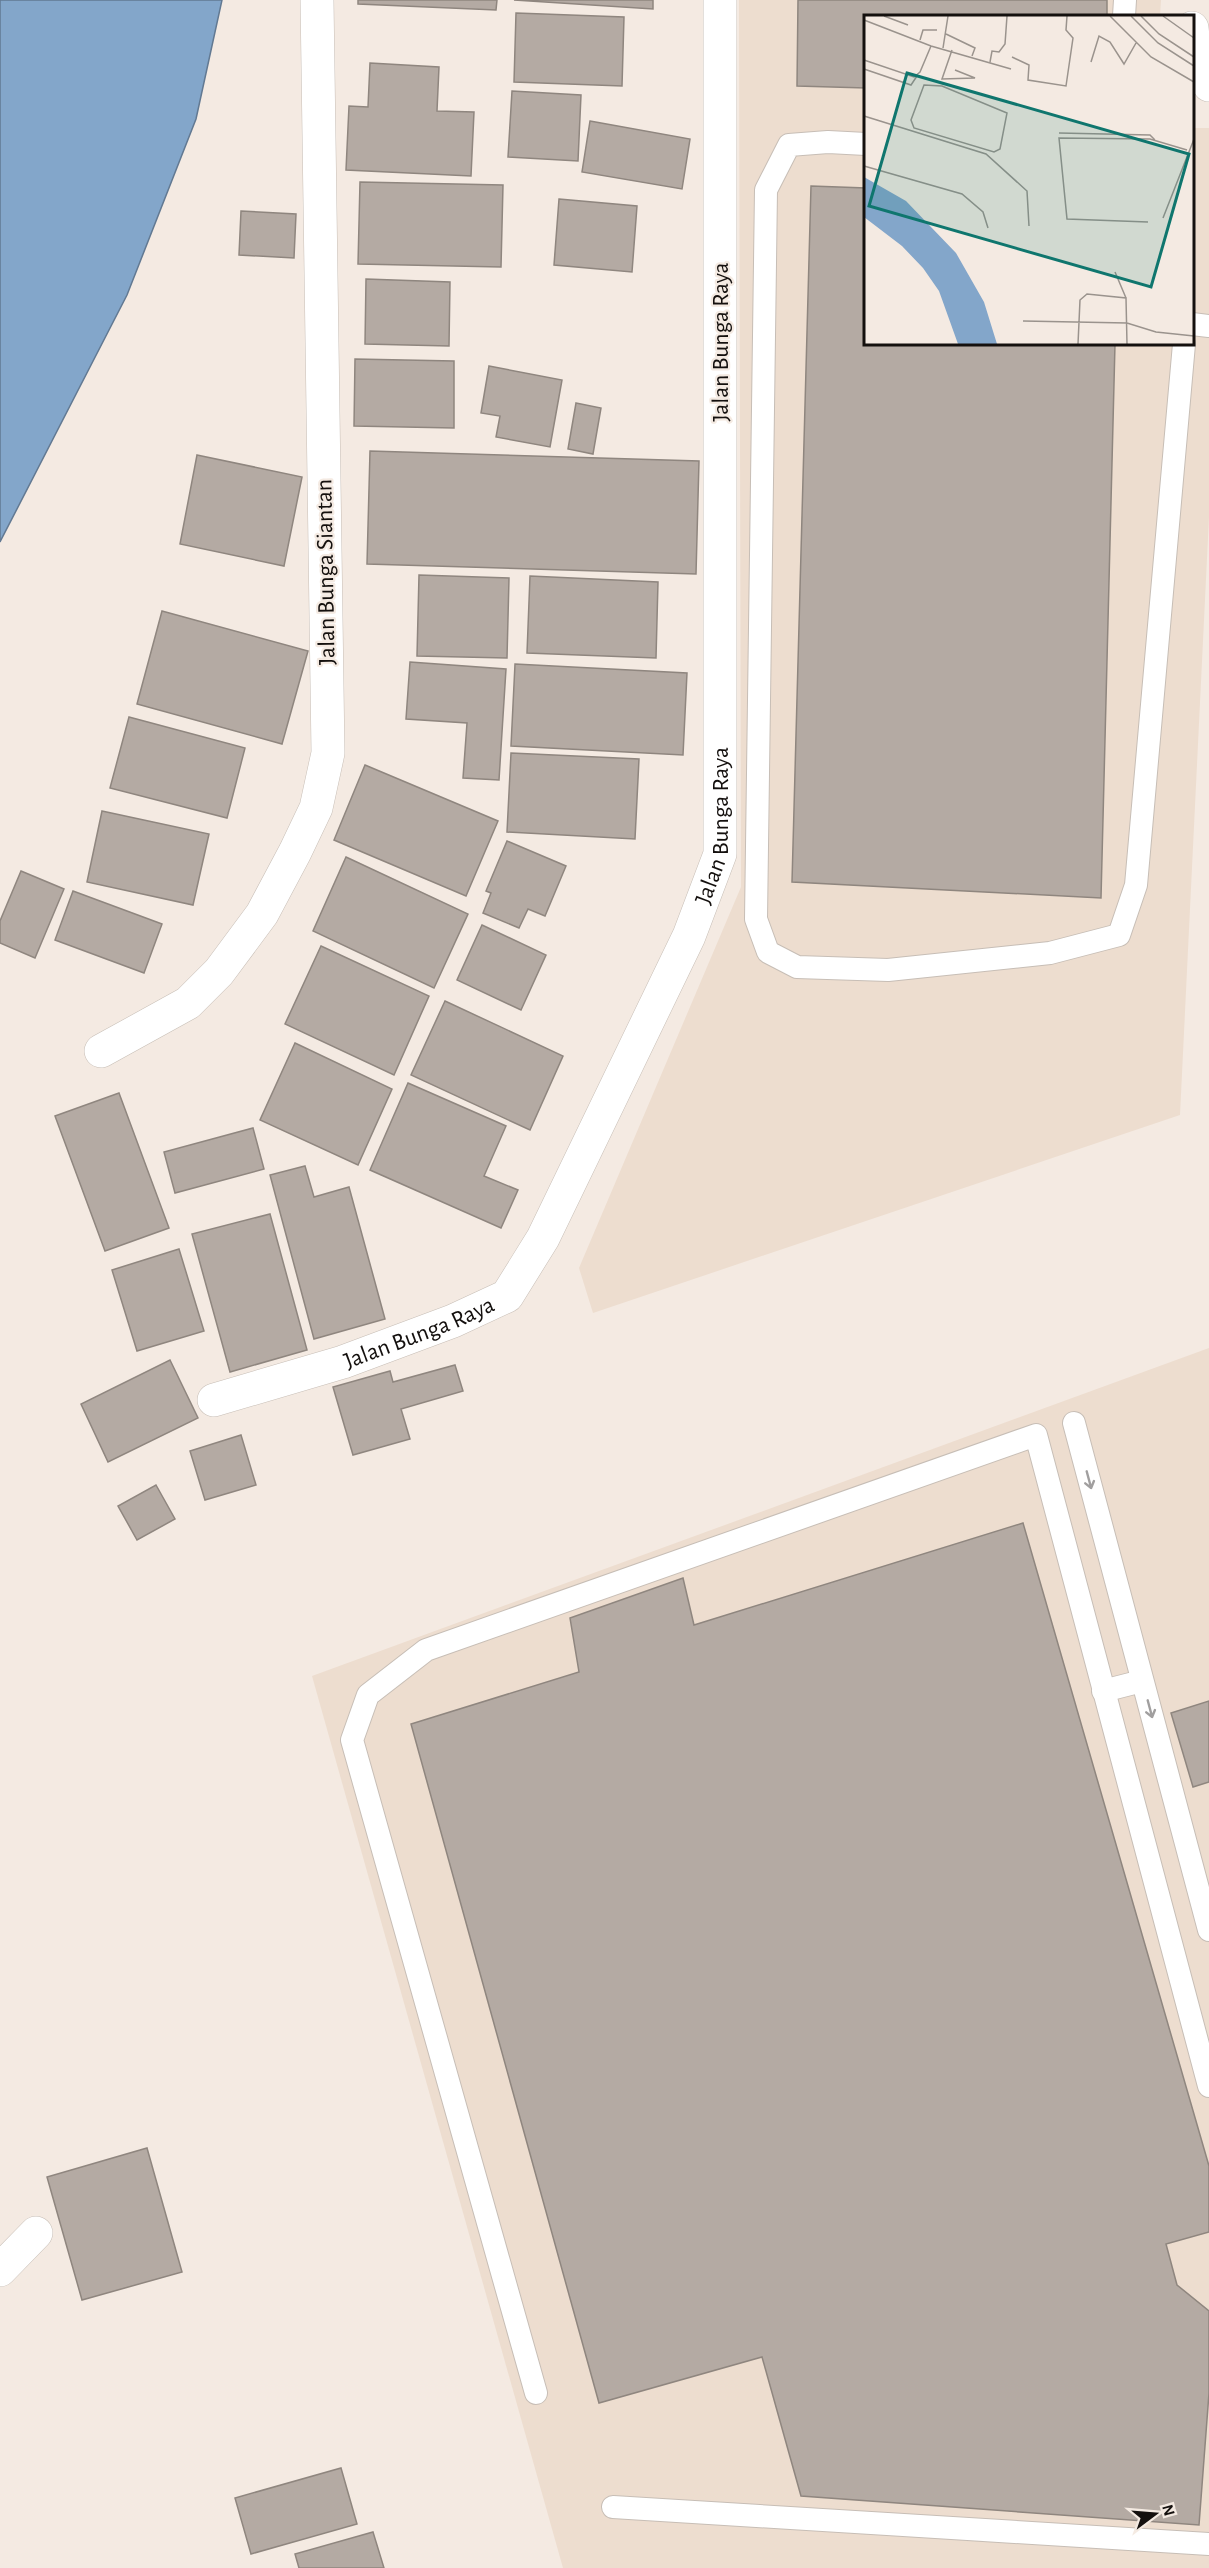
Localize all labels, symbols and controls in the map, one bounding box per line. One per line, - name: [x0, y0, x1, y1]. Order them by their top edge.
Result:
- inset map: [864, 15, 1194, 345]
- street label: Jalan Bunga Raya: [709, 262, 733, 422]
- street label: Jalan Bunga Siantan: [312, 479, 340, 665]
- street label: Jalan Bunga Raya: [691, 747, 733, 908]
- street label: Jalan Bunga Raya: [341, 1293, 498, 1374]
- one-way arrow: [1084, 1470, 1095, 1489]
- one-way arrow: [1144, 1699, 1156, 1718]
- north arrow: [1125, 2484, 1185, 2544]
- text: N: [1159, 2503, 1178, 2518]

